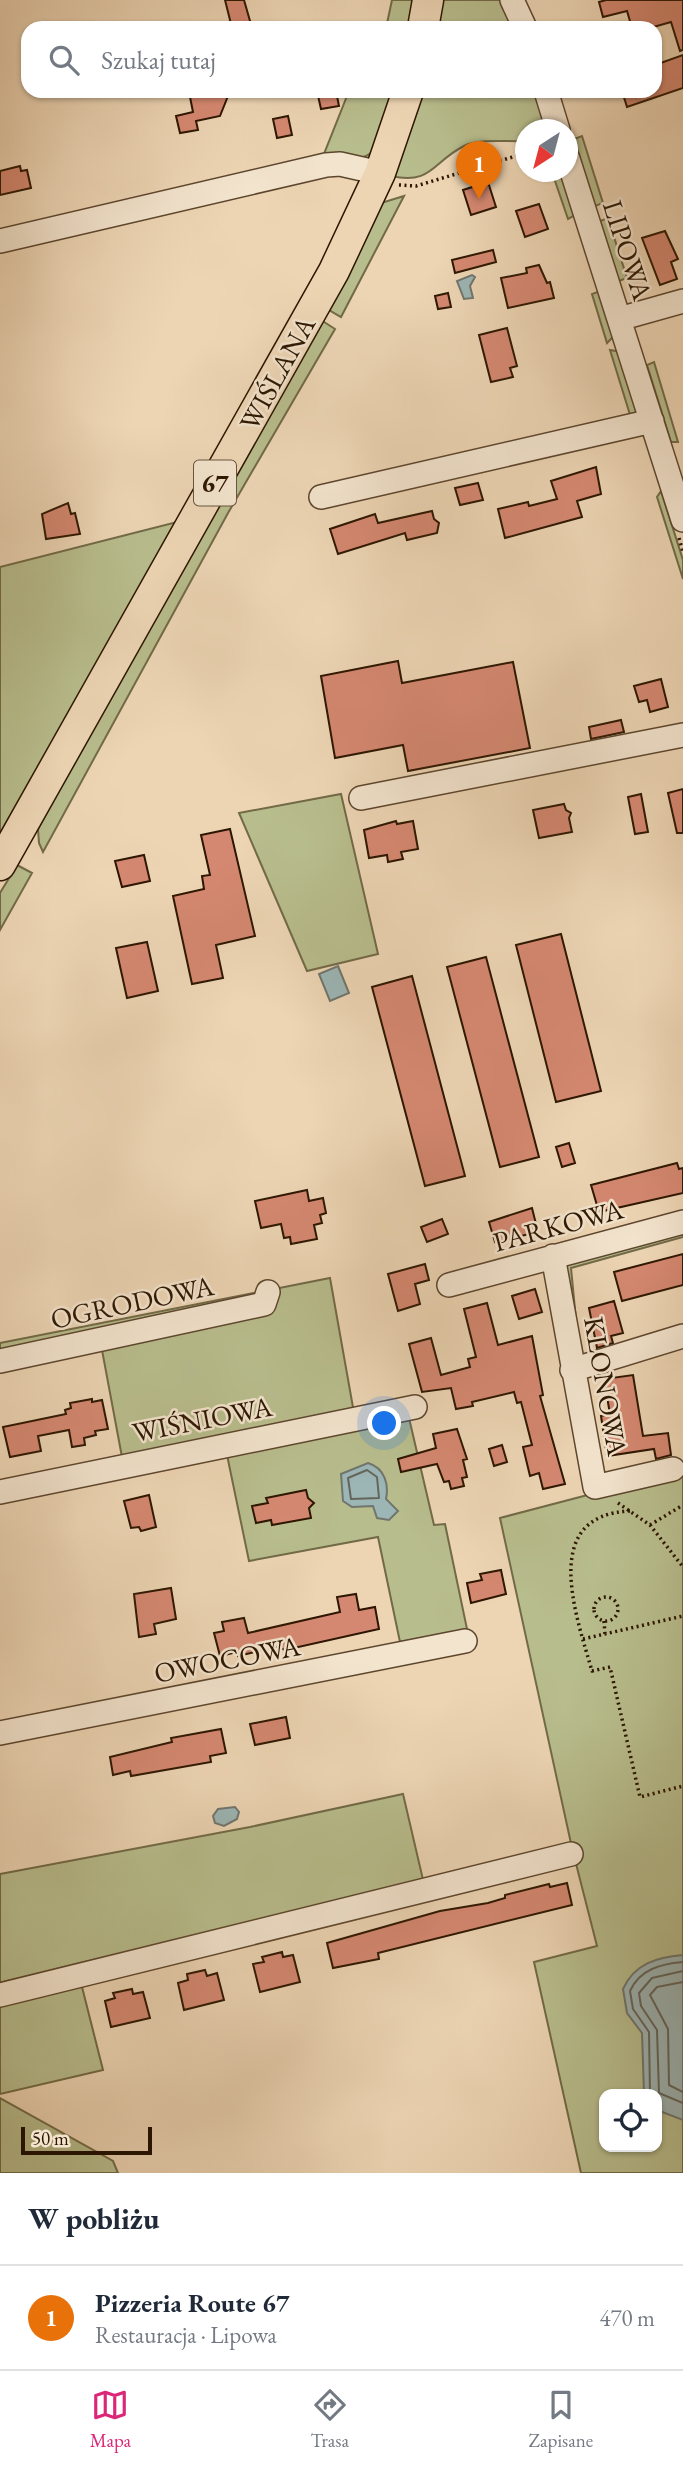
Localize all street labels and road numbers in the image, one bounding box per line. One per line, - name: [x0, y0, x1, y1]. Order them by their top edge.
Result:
- street label: LIPOWA: [595, 195, 661, 305]
- street label: WIŚLANA: [231, 309, 323, 437]
- road number: 67: [194, 461, 236, 505]
- street label: PARKOWA: [489, 1190, 628, 1260]
- street label: OGRODOWA: [47, 1267, 218, 1337]
- street label: KLONOWA: [576, 1314, 636, 1459]
- street label: WIŚNIOWA: [129, 1388, 276, 1450]
- street label: OWOCOWA: [151, 1627, 304, 1691]

